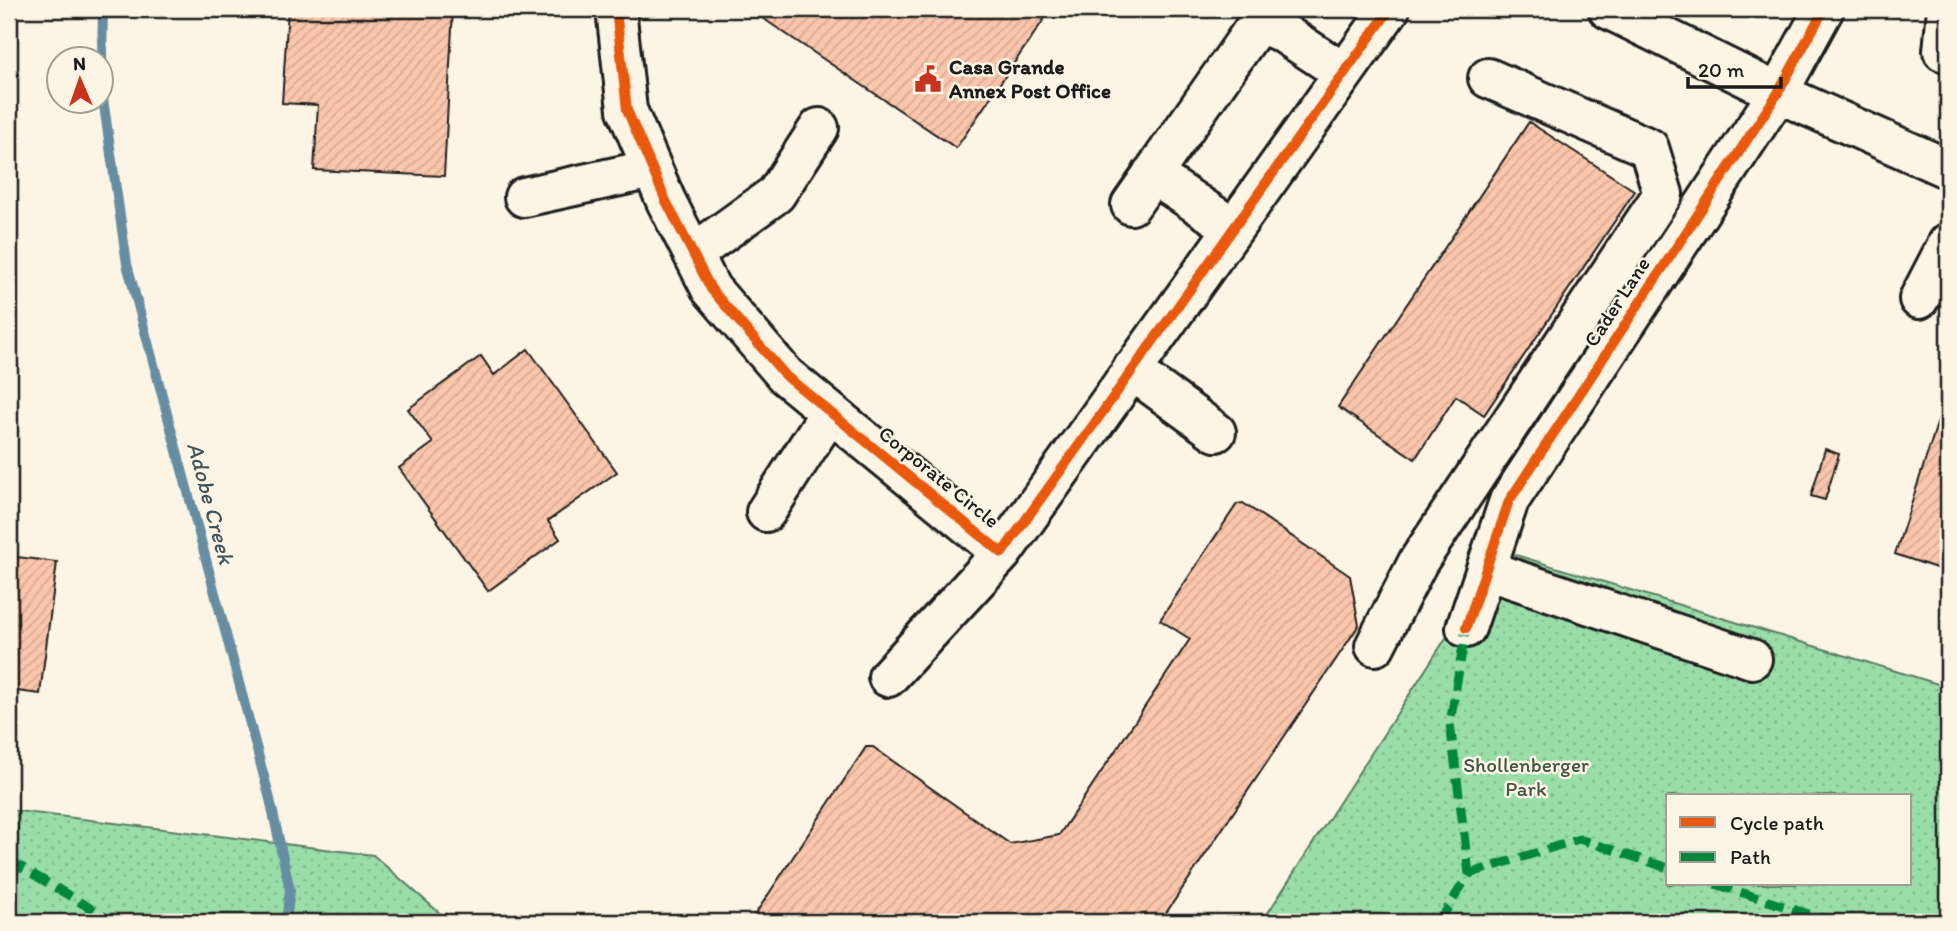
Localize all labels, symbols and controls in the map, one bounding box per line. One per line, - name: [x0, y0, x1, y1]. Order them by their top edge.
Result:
- north arrow: [46, 46, 116, 116]
- scale bar: [1688, 46, 1780, 90]
- text: N: [73, 52, 86, 75]
- place label: Casa Grande Annex Post Office: [948, 54, 1111, 103]
- text: 20 m: [1698, 57, 1745, 82]
- public building icon: Casa Grande Annex Post Office: [913, 64, 943, 94]
- street label: Cader Lane: [1578, 252, 1655, 351]
- street label: Corporate Circle: [874, 420, 1005, 533]
- water label: Adobe Creek: [181, 439, 241, 568]
- park label: Shollenberger Park: [1463, 752, 1589, 801]
- legend: [1666, 794, 1912, 886]
- text: Cycle path: [1730, 810, 1824, 835]
- text: Path: [1730, 844, 1771, 869]

